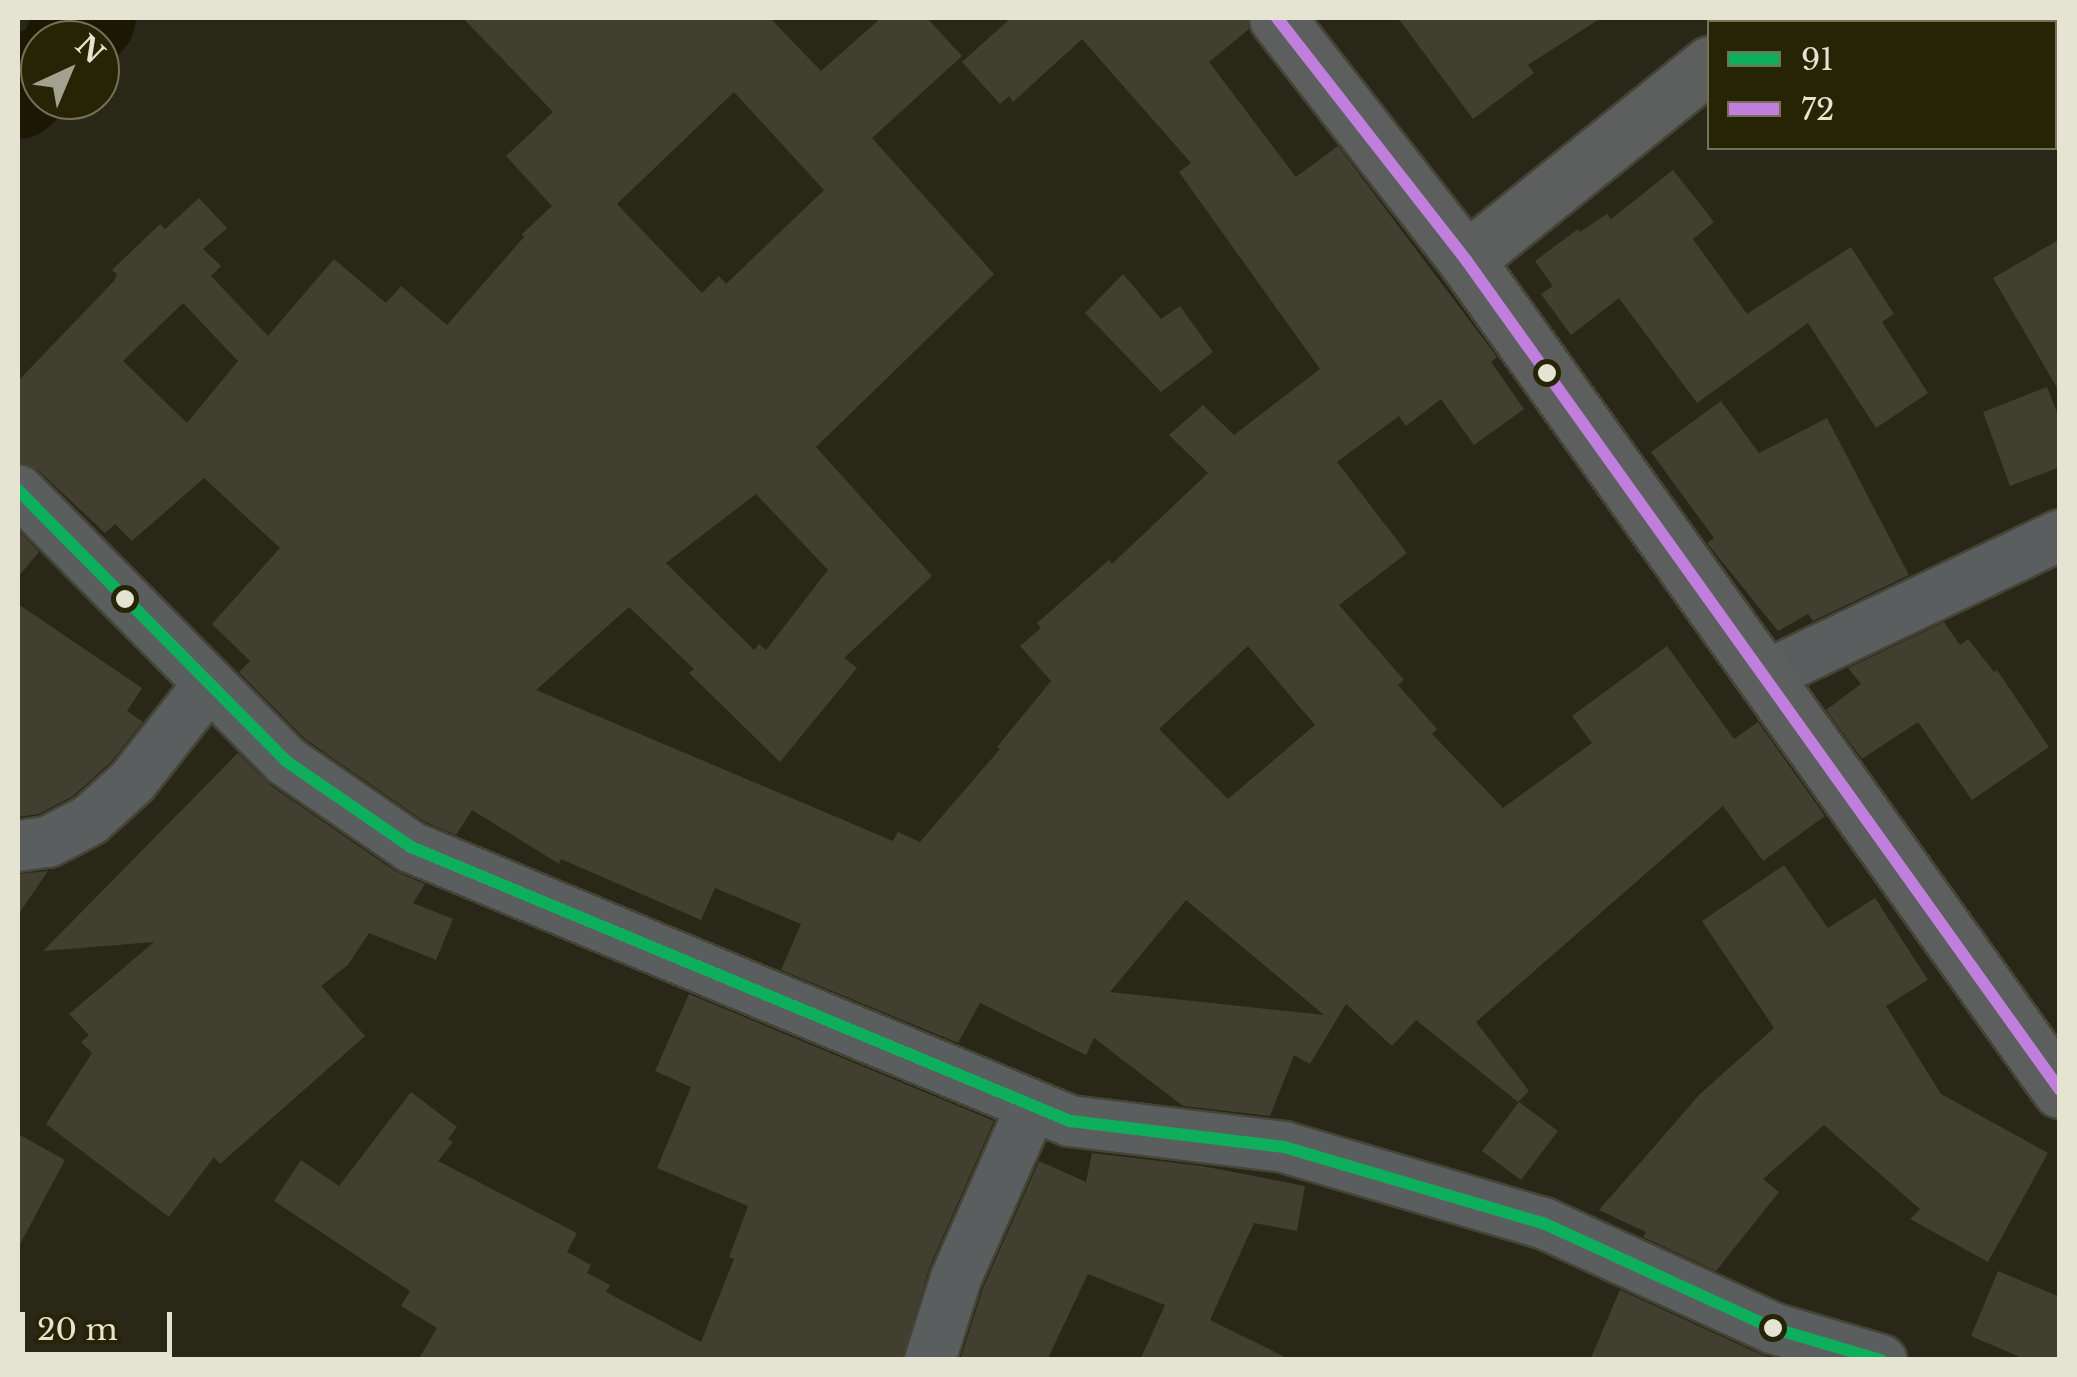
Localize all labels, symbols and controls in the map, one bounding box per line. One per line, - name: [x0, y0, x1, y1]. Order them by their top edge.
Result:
- north arrow: [20, 20, 120, 120]
- legend: [1707, 20, 2057, 150]
- text: N: [68, 28, 111, 71]
- text: 91: [1801, 41, 1834, 78]
- text: 72: [1801, 91, 1835, 128]
- unlabelled marker: [1537, 363, 1557, 383]
- unlabelled marker: [115, 589, 135, 609]
- scale bar: [25, 1292, 178, 1354]
- text: 20 m: [37, 1311, 118, 1348]
- unlabelled marker: [1763, 1318, 1783, 1338]

